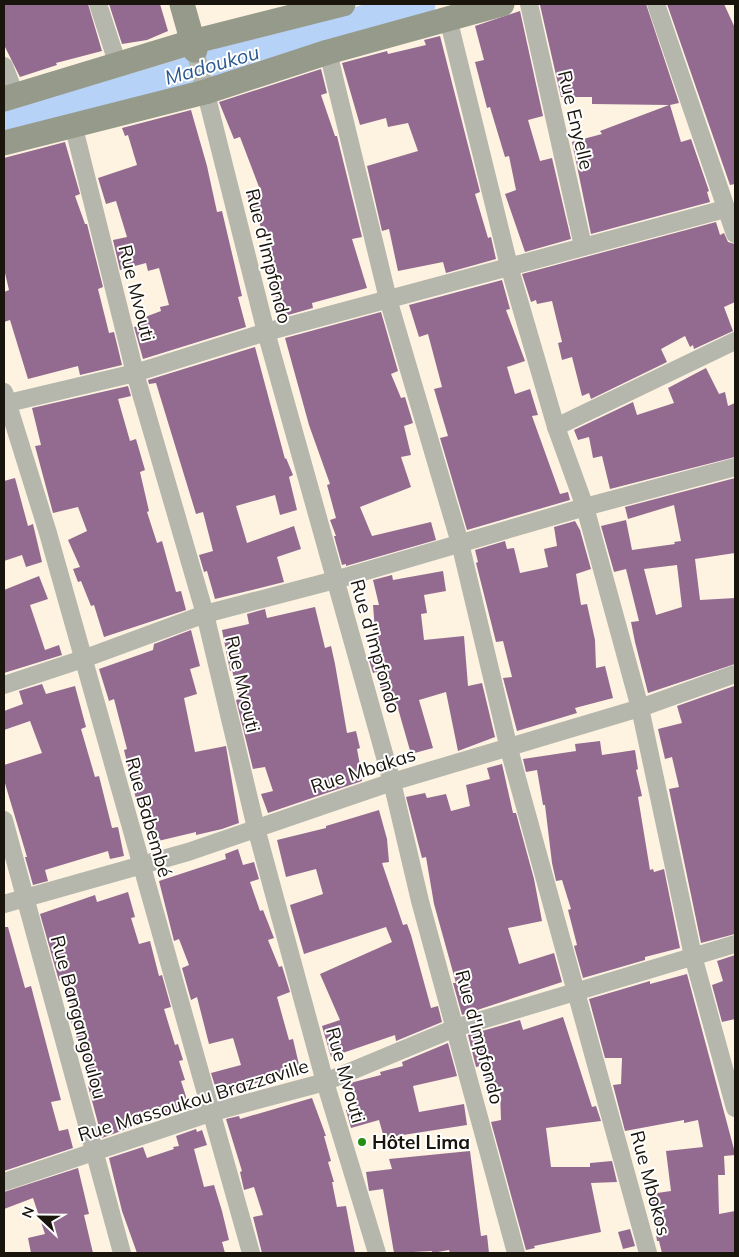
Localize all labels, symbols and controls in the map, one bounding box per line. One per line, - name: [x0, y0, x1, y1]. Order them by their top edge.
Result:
- water label: Madoukou: [162, 39, 262, 90]
- street label: Rue Enyelle: [553, 68, 599, 172]
- street label: Rue d'Impfondo: [241, 186, 297, 326]
- street label: Rue Mvouti: [113, 242, 161, 344]
- street label: Rue d'Impfondo: [345, 576, 407, 716]
- street label: Rue Mvouti: [220, 633, 266, 735]
- street label: Rue Mbakas: [307, 742, 419, 798]
- street label: Rue Babembé: [120, 754, 178, 880]
- street label: Rue Bangangoulou: [46, 933, 112, 1101]
- street label: Rue d'Impfondo: [451, 967, 509, 1107]
- street label: Rue Mvouti: [321, 1024, 371, 1126]
- street label: Rue Massoukou Brazzaville: [75, 1053, 311, 1147]
- street label: Rue Mbokos: [625, 1128, 677, 1238]
- place label: Hôtel Lima: [372, 1130, 470, 1154]
- marker: Hôtel Lima: [356, 1136, 368, 1148]
- north arrow: [15, 1192, 65, 1242]
- text: N: [18, 1204, 38, 1220]

